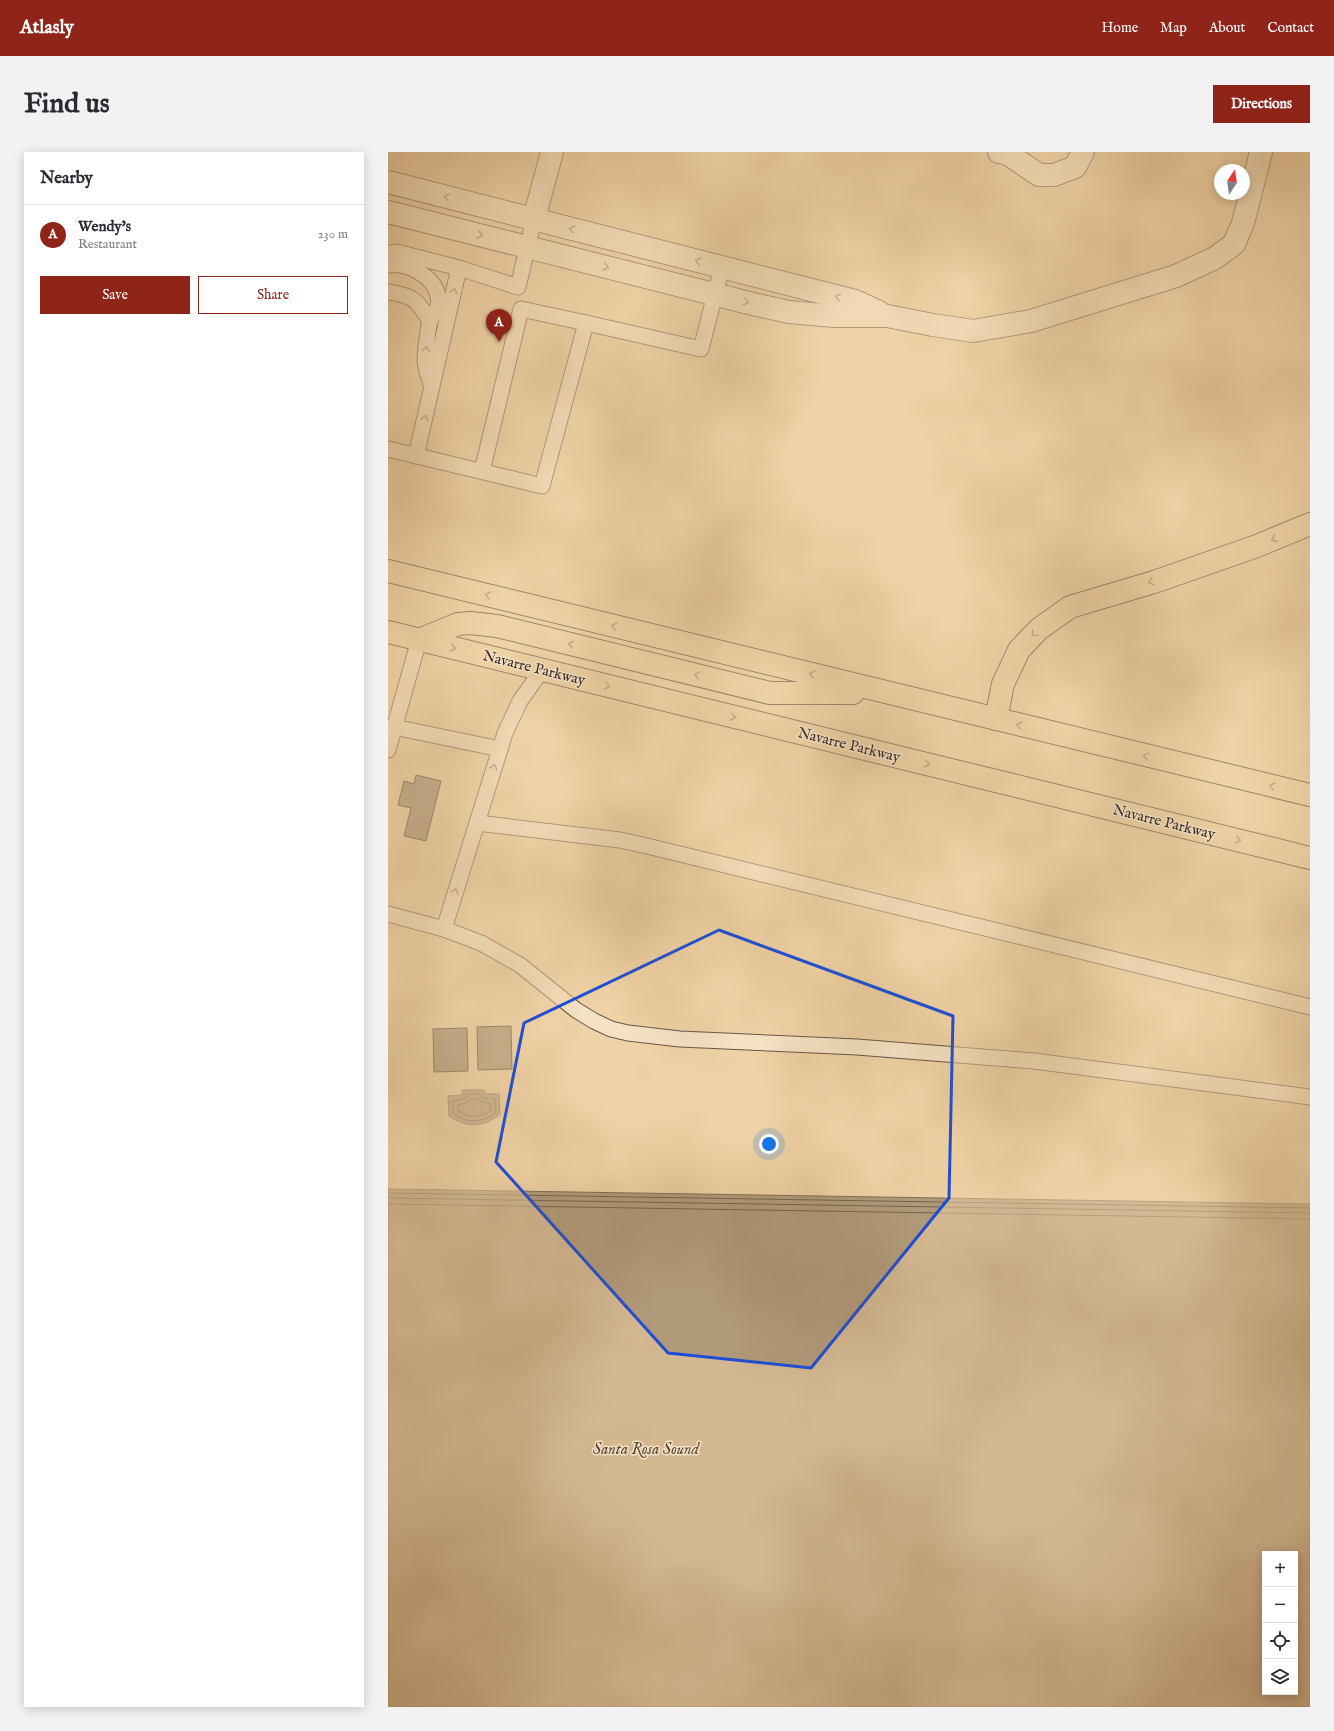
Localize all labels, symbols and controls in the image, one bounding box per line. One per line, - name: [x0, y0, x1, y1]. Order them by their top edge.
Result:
- text: Atlasly: [20, 16, 74, 40]
- text: Home: [1102, 19, 1138, 37]
- text: Map: [1160, 19, 1187, 37]
- text: About: [1209, 19, 1245, 37]
- text: Contact: [1267, 19, 1314, 37]
- button: Directions: [1213, 85, 1310, 123]
- text: Find us: [24, 87, 110, 122]
- north arrow: [1214, 164, 1250, 200]
- text: Nearby: [40, 168, 93, 189]
- one-way arrow: [443, 193, 450, 201]
- text: Wendy's: [78, 217, 131, 236]
- one-way arrow: [569, 225, 576, 234]
- text: A: [49, 226, 57, 243]
- text: 230 m: [318, 226, 348, 243]
- one-way arrow: [477, 231, 483, 239]
- text: Restaurant: [78, 236, 137, 253]
- one-way arrow: [695, 257, 702, 266]
- one-way arrow: [602, 262, 609, 271]
- button: Save: [40, 276, 190, 314]
- button: Share: [198, 276, 348, 314]
- one-way arrow: [449, 288, 457, 294]
- one-way arrow: [835, 293, 842, 302]
- one-way arrow: [743, 298, 749, 306]
- pin: A: [486, 309, 512, 342]
- one-way arrow: [421, 346, 430, 352]
- one-way arrow: [421, 414, 429, 421]
- one-way arrow: [1271, 535, 1278, 543]
- one-way arrow: [1148, 577, 1155, 586]
- one-way arrow: [485, 591, 492, 600]
- one-way arrow: [611, 622, 617, 630]
- one-way arrow: [1031, 629, 1039, 637]
- one-way arrow: [568, 641, 574, 649]
- one-way arrow: [449, 643, 456, 652]
- street label: Navarre Parkway: [481, 646, 588, 690]
- one-way arrow: [808, 670, 815, 679]
- one-way arrow: [694, 671, 700, 679]
- one-way arrow: [603, 681, 610, 689]
- one-way arrow: [730, 712, 736, 720]
- one-way arrow: [1016, 721, 1023, 729]
- street label: Navarre Parkway: [796, 723, 903, 767]
- one-way arrow: [1142, 752, 1149, 760]
- one-way arrow: [924, 759, 930, 767]
- one-way arrow: [489, 764, 498, 771]
- one-way arrow: [1269, 782, 1276, 791]
- street label: Navarre Parkway: [1111, 800, 1218, 844]
- one-way arrow: [1235, 835, 1242, 844]
- one-way arrow: [450, 888, 459, 895]
- your location: [759, 1134, 779, 1154]
- water label: Santa Rosa Sound: [593, 1440, 701, 1460]
- map controls: [1262, 1551, 1298, 1695]
- button: +: [1262, 1551, 1298, 1587]
- button: −: [1262, 1587, 1298, 1623]
- button: locate: [1262, 1623, 1298, 1659]
- button: layers: [1262, 1659, 1298, 1695]

